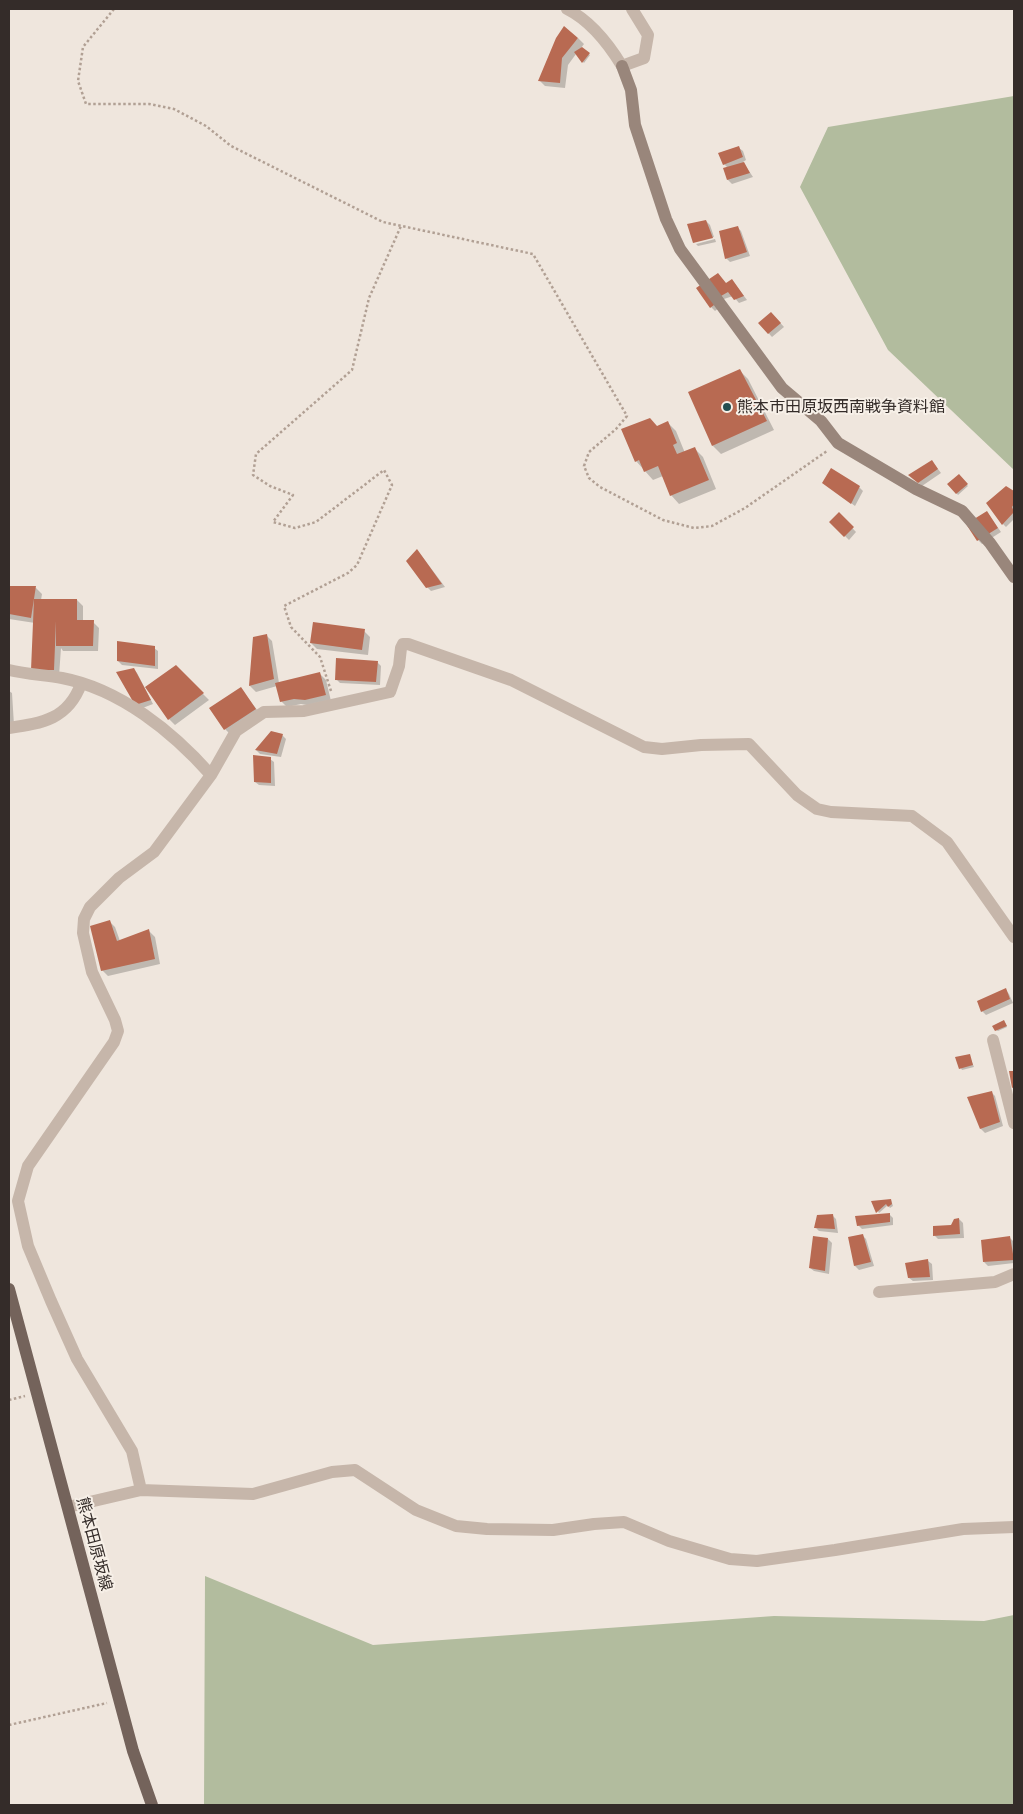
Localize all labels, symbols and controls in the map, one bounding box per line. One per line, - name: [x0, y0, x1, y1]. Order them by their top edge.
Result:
- place label: 熊本市田原坂西南戦争資料館: [737, 397, 945, 417]
- marker: 熊本市田原坂西南戦争資料館: [721, 401, 733, 413]
- street label: 熊本田原坂線: [72, 1495, 116, 1593]

